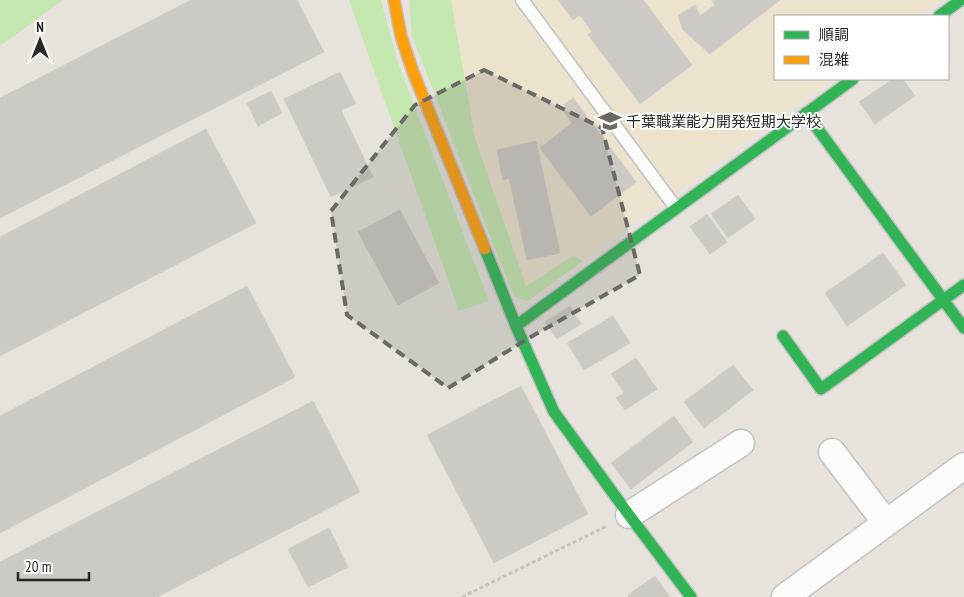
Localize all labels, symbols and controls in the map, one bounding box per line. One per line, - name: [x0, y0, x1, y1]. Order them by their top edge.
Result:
- north arrow: [15, 15, 65, 65]
- legend: [774, 15, 949, 80]
- text: N: [36, 18, 44, 36]
- text: 順調: [819, 25, 849, 44]
- text: 混雑: [819, 50, 849, 69]
- school or university icon: 千葉職業能力開発短期大学校: [597, 108, 623, 134]
- place label: 千葉職業能力開発短期大学校: [626, 112, 821, 131]
- scale bar: [18, 550, 89, 582]
- text: 20 m: [25, 557, 51, 576]

